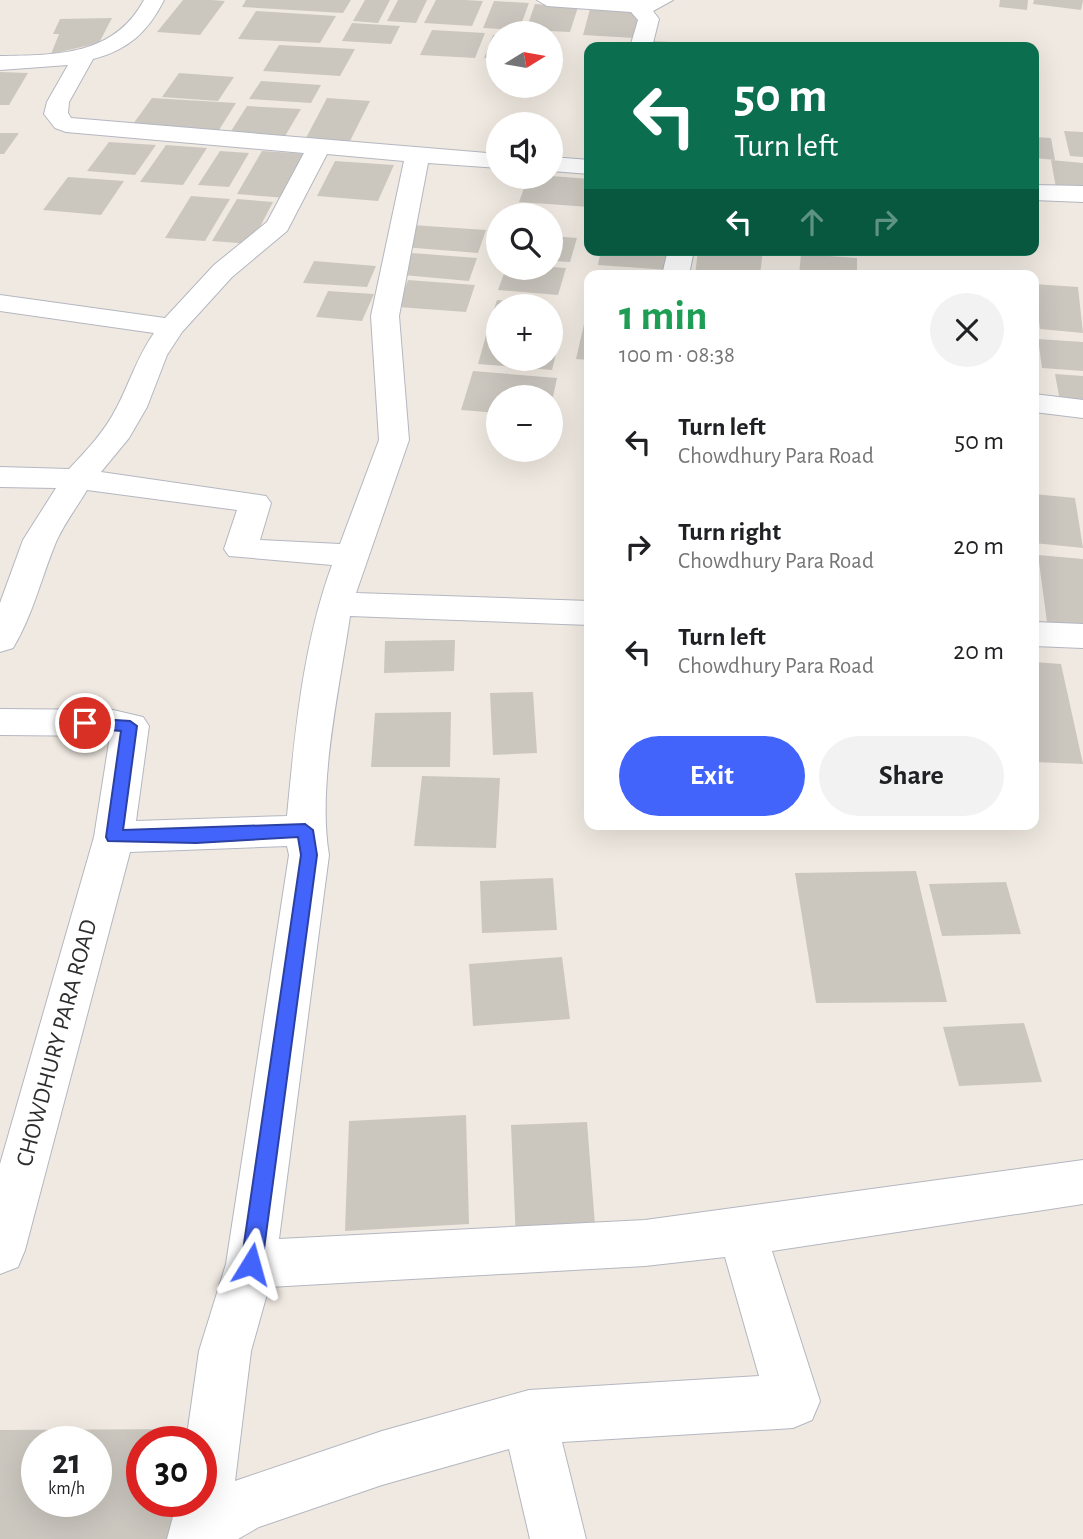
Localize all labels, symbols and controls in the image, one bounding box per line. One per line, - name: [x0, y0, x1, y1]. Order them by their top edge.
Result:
- north arrow: [486, 21, 564, 98]
- map controls: [486, 21, 563, 462]
- icon: left: [619, 70, 710, 161]
- text: 50 m: [734, 72, 828, 121]
- button: sound: [486, 112, 563, 189]
- text: Turn left: [734, 130, 838, 162]
- button: search: [486, 203, 563, 280]
- icon: left: [720, 203, 758, 241]
- icon: ahead: [793, 203, 831, 241]
- icon: right: [866, 203, 904, 241]
- button: close: [930, 293, 1004, 367]
- button: +: [486, 294, 563, 371]
- text: 1 min: [619, 295, 708, 337]
- text: 100 m · 08:38: [619, 344, 735, 367]
- button: −: [486, 385, 563, 462]
- text: Turn left: [678, 414, 766, 440]
- icon: left: [619, 423, 657, 461]
- text: 50 m: [954, 428, 1004, 454]
- text: Chowdhury Para Road: [678, 445, 874, 468]
- text: Turn right: [678, 519, 781, 545]
- icon: right: [619, 528, 657, 566]
- text: 20 m: [953, 533, 1004, 559]
- text: Chowdhury Para Road: [678, 550, 874, 573]
- text: Turn left: [678, 624, 766, 650]
- icon: left: [619, 633, 657, 671]
- text: 20 m: [953, 638, 1004, 664]
- text: Chowdhury Para Road: [678, 655, 874, 678]
- pin: [55, 693, 115, 753]
- icon: arrive: [66, 704, 104, 742]
- button: Exit: [619, 736, 805, 816]
- button: Share: [819, 736, 1004, 816]
- street label: CHOWDHURY PARA ROAD: [12, 917, 102, 1169]
- position arrow: [214, 1227, 288, 1301]
- speed limit sign: 30: [126, 1426, 217, 1517]
- text: 21: [52, 1445, 81, 1480]
- text: km/h: [48, 1480, 85, 1498]

